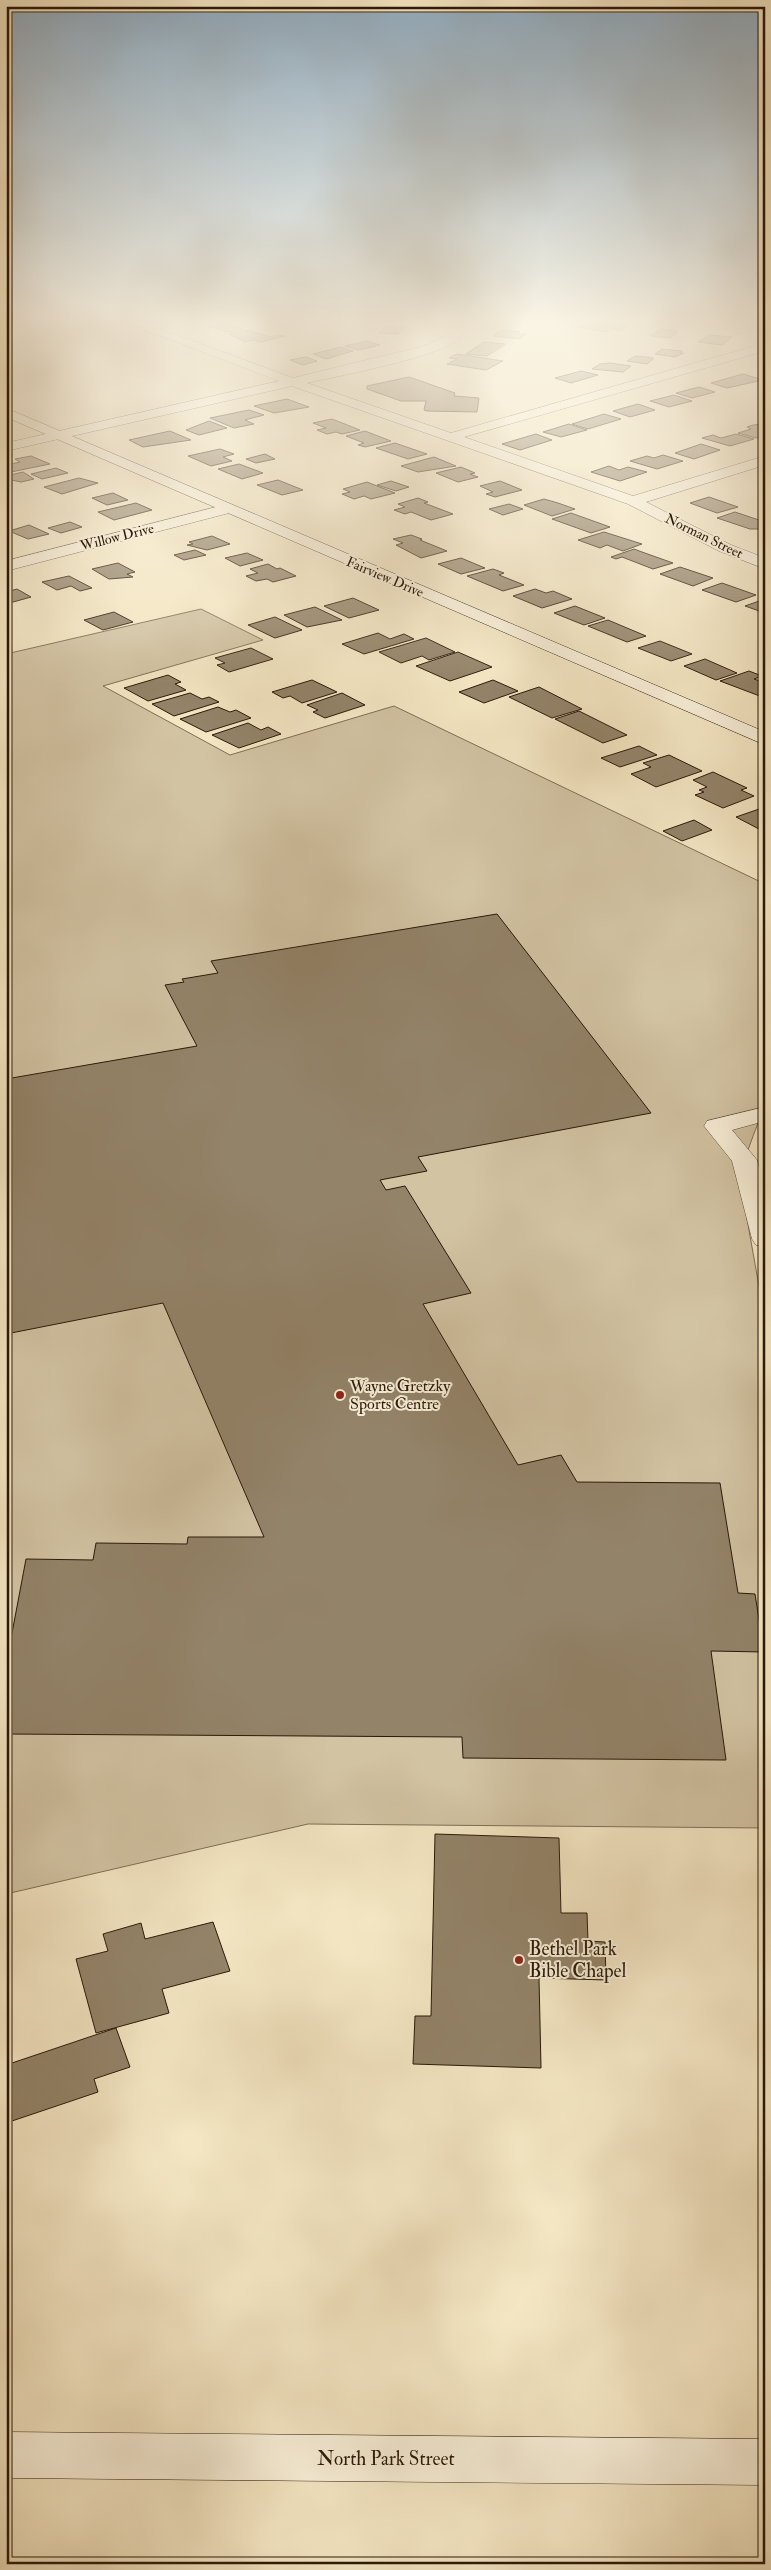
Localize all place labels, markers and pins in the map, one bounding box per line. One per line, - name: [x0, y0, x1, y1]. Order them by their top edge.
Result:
- place label: Wayne Gretzky Sports Centre: [349, 1376, 451, 1415]
- marker: Wayne Gretzky Sports Centre: [334, 1389, 346, 1401]
- place label: Bethel Park Bible Chapel: [529, 1937, 627, 1984]
- marker: Bethel Park Bible Chapel: [513, 1954, 525, 1966]

